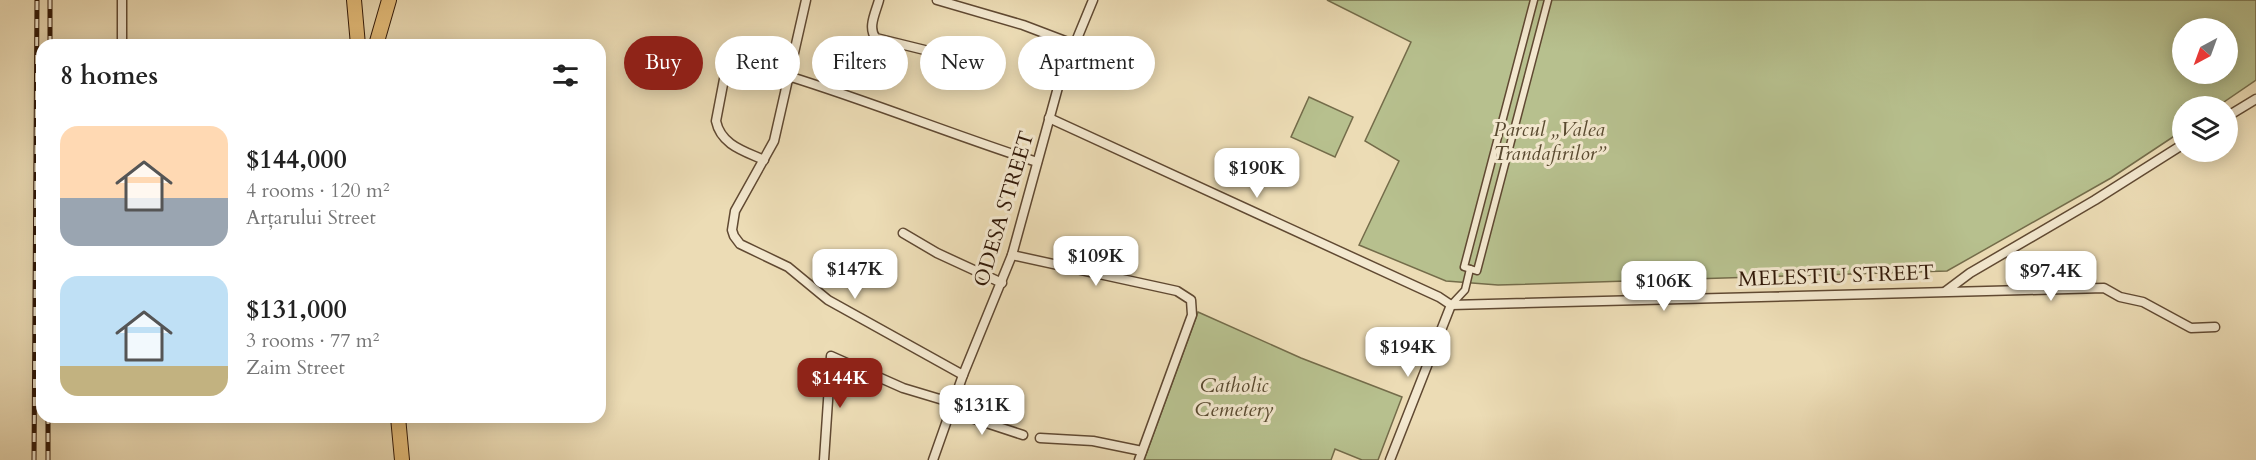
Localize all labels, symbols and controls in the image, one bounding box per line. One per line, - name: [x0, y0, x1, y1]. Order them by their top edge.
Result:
- north arrow: [2172, 18, 2238, 84]
- map controls: [2172, 18, 2238, 162]
- chip: Buy: [624, 36, 703, 90]
- chip: Rent: [715, 36, 800, 90]
- chip: Filters: [812, 36, 908, 90]
- chip: New: [920, 36, 1006, 90]
- chip: Apartment: [1018, 36, 1155, 90]
- text: 8 homes: [60, 58, 158, 93]
- icon: filters: [549, 59, 582, 92]
- button: layers: [2172, 96, 2238, 162]
- park label: Parcul „Valea Trandafirilor”: [1493, 115, 1607, 168]
- street label: ODESA STREET: [967, 128, 1041, 290]
- text: $144,000: [246, 142, 347, 177]
- pin: $190K: [1215, 148, 1299, 199]
- icon: home: [108, 150, 180, 222]
- text: $190K: [1228, 154, 1286, 181]
- text: 4 rooms · 120 m²: [246, 177, 390, 204]
- text: Arțarului Street: [246, 204, 376, 231]
- pin: $109K: [1054, 236, 1138, 287]
- text: $109K: [1067, 242, 1125, 269]
- pin: $147K: [813, 249, 897, 300]
- pin: $97.4K: [2002, 251, 2100, 302]
- text: $147K: [826, 255, 884, 282]
- text: $97.4K: [2020, 257, 2082, 284]
- street label: MELESTIU STREET: [1738, 258, 1934, 294]
- pin: $106K: [1622, 261, 1706, 312]
- text: $106K: [1635, 267, 1693, 294]
- text: $131,000: [246, 292, 347, 327]
- icon: home: [108, 300, 180, 372]
- text: 3 rooms · 77 m²: [246, 327, 379, 354]
- pin: $194K: [1366, 327, 1450, 378]
- text: $194K: [1379, 333, 1437, 360]
- text: Zaim Street: [246, 354, 345, 381]
- pin: $144K: [798, 358, 882, 409]
- text: $144K: [811, 364, 869, 391]
- park label: Catholic Cemetery: [1195, 371, 1273, 424]
- pin: $131K: [940, 385, 1024, 436]
- text: $131K: [953, 391, 1011, 418]

